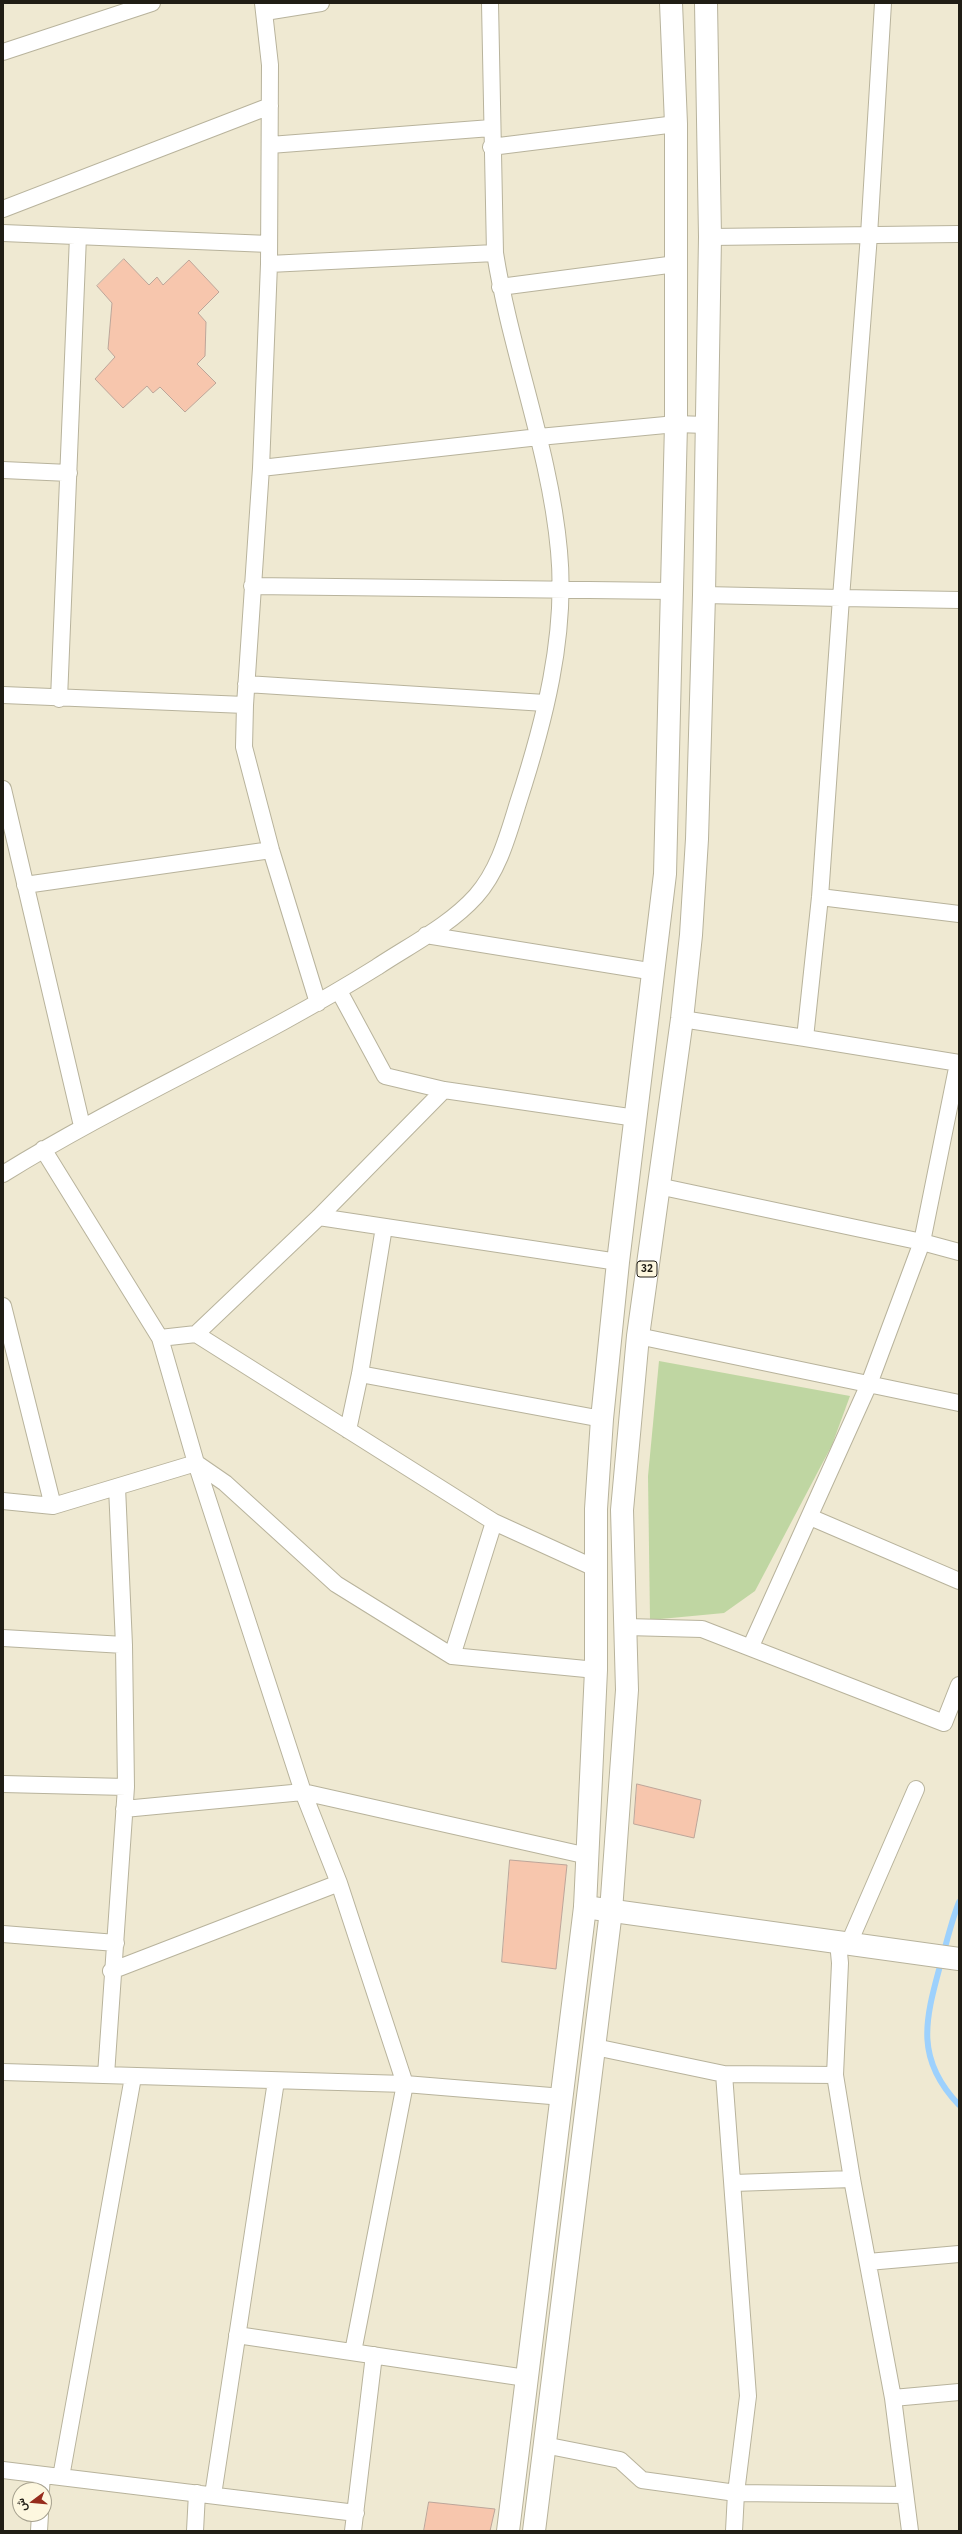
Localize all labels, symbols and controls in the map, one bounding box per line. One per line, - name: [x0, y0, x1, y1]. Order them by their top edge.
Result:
- road number: 32: [637, 1261, 657, 1277]
- north arrow: [12, 2482, 52, 2522]
- text: ش: [13, 2497, 30, 2513]

